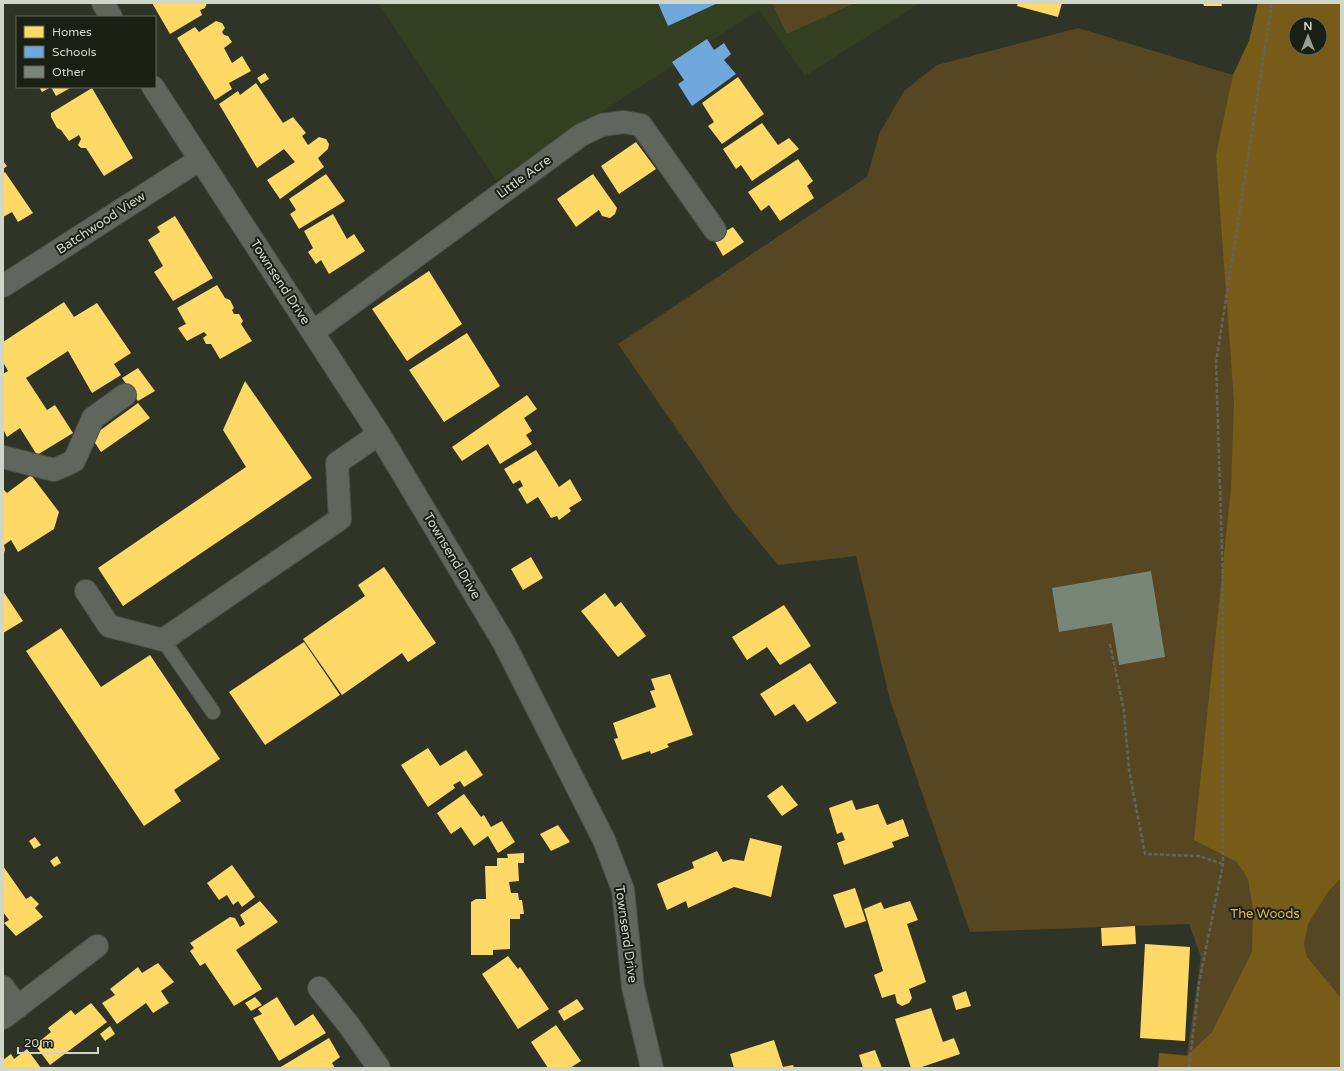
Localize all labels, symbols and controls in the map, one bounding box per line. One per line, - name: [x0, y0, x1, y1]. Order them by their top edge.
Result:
- legend: [16, 16, 156, 88]
- north arrow: [1288, 16, 1328, 56]
- text: N: [1304, 20, 1312, 33]
- text: Homes: [52, 25, 92, 39]
- text: Schools: [52, 45, 97, 59]
- text: Other: [52, 65, 85, 79]
- street label: Little Acre: [494, 152, 554, 202]
- street label: Batchwood View: [53, 188, 149, 258]
- street label: Townsend Drive: [247, 236, 313, 328]
- street label: Townsend Drive: [420, 510, 484, 602]
- street label: Townsend Drive: [611, 884, 641, 984]
- park label: The Woods: [1230, 906, 1300, 922]
- scale bar: [18, 1029, 98, 1055]
- text: 20 m: [24, 1036, 53, 1050]

